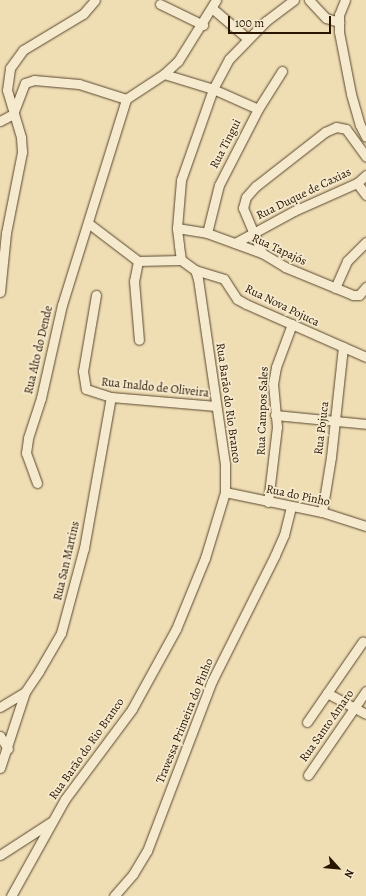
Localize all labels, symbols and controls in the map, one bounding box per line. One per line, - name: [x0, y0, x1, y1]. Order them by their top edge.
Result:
- scale bar: [230, 8, 333, 34]
- text: 100 m: [235, 15, 264, 31]
- street label: Rua Tingui: [207, 117, 245, 171]
- street label: Rua Duque de Caxias: [254, 165, 354, 223]
- street label: Rua Tapajós: [249, 231, 309, 269]
- street label: Rua Nova Pojuca: [243, 282, 321, 330]
- street label: Rua Alto do Dende: [22, 304, 56, 396]
- street label: Rua Barão do Rio Branco: [212, 342, 244, 464]
- street label: Rua Campos Sales: [254, 366, 272, 456]
- street label: Rua Inaldo de Oliveira: [100, 375, 210, 401]
- street label: Rua Pojuca: [312, 401, 332, 455]
- street label: Rua do Pinho: [265, 482, 331, 510]
- street label: Rua San Martins: [51, 520, 83, 602]
- street label: Travessa Primeira do Pinho: [153, 656, 217, 786]
- street label: Rua Santo Amaro: [297, 687, 357, 765]
- street label: Rua Barão do Rio Branco: [46, 695, 128, 803]
- north arrow: [318, 848, 358, 888]
- text: N: [341, 867, 358, 881]

